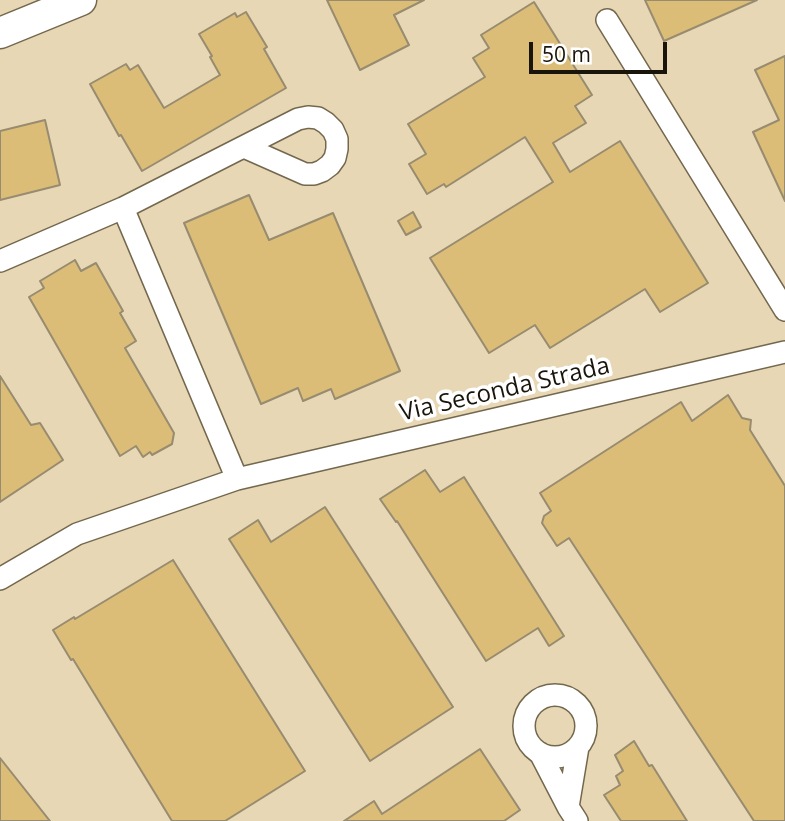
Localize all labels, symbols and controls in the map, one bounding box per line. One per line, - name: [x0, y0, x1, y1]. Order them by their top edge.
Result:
- scale bar: [533, 28, 671, 72]
- text: 50 m: [542, 40, 591, 68]
- street label: Via Seconda Strada: [397, 352, 613, 428]

